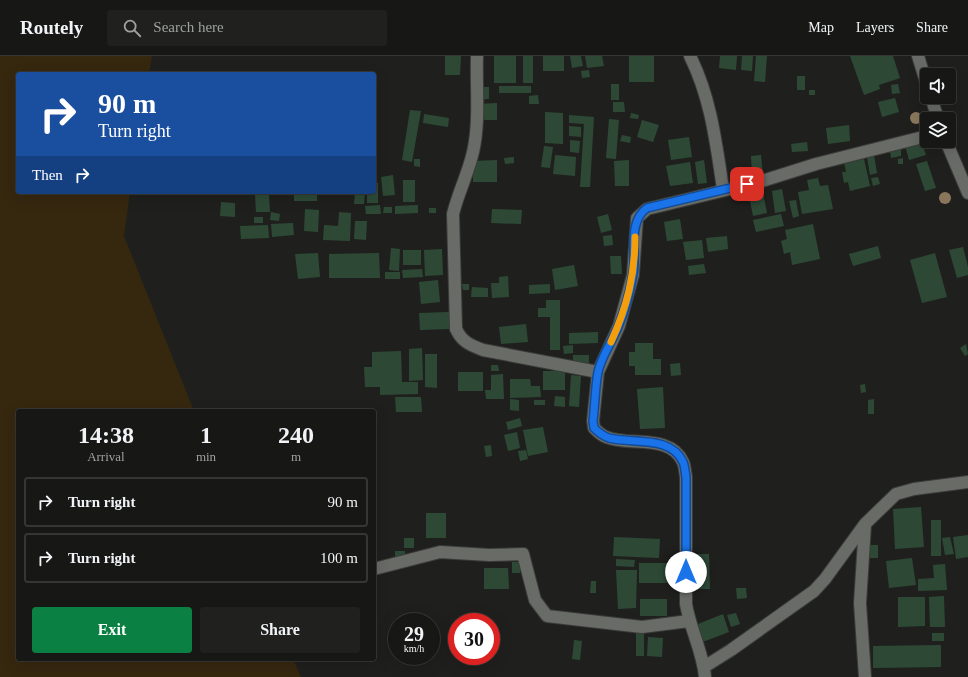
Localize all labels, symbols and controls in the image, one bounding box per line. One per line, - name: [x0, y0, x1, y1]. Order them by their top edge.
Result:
- search box: [107, 10, 387, 46]
- text: Routely: [20, 17, 83, 38]
- icon: search: [121, 17, 143, 39]
- text: Search here: [153, 19, 224, 35]
- text: Map: [808, 20, 834, 35]
- text: Layers: [856, 20, 894, 35]
- text: Share: [916, 20, 948, 35]
- map controls: [920, 68, 956, 148]
- button: sound: [920, 68, 956, 104]
- icon: right: [32, 88, 84, 140]
- text: 90 m: [98, 88, 156, 119]
- button: layers: [920, 112, 956, 148]
- text: Turn right: [98, 121, 171, 141]
- icon: right: [71, 164, 93, 186]
- text: Then: [32, 167, 63, 183]
- pin: [730, 167, 764, 201]
- icon: arrive: [736, 173, 758, 195]
- text: 14:38: [78, 422, 134, 448]
- text: 1: [200, 422, 212, 448]
- text: 240: [278, 422, 314, 448]
- text: Arrival: [87, 449, 125, 464]
- text: min: [196, 449, 216, 464]
- text: m: [291, 449, 301, 464]
- icon: right: [34, 491, 56, 513]
- text: Turn right: [68, 494, 135, 510]
- text: 90 m: [328, 494, 358, 510]
- icon: right: [34, 547, 56, 569]
- text: Turn right: [68, 550, 135, 566]
- text: 100 m: [320, 550, 358, 566]
- position arrow: [665, 551, 707, 593]
- button: Exit: [32, 607, 192, 653]
- button: Share: [200, 607, 360, 653]
- speed limit sign: 30: [448, 613, 500, 665]
- text: 29: [404, 623, 424, 645]
- text: km/h: [404, 643, 424, 654]

